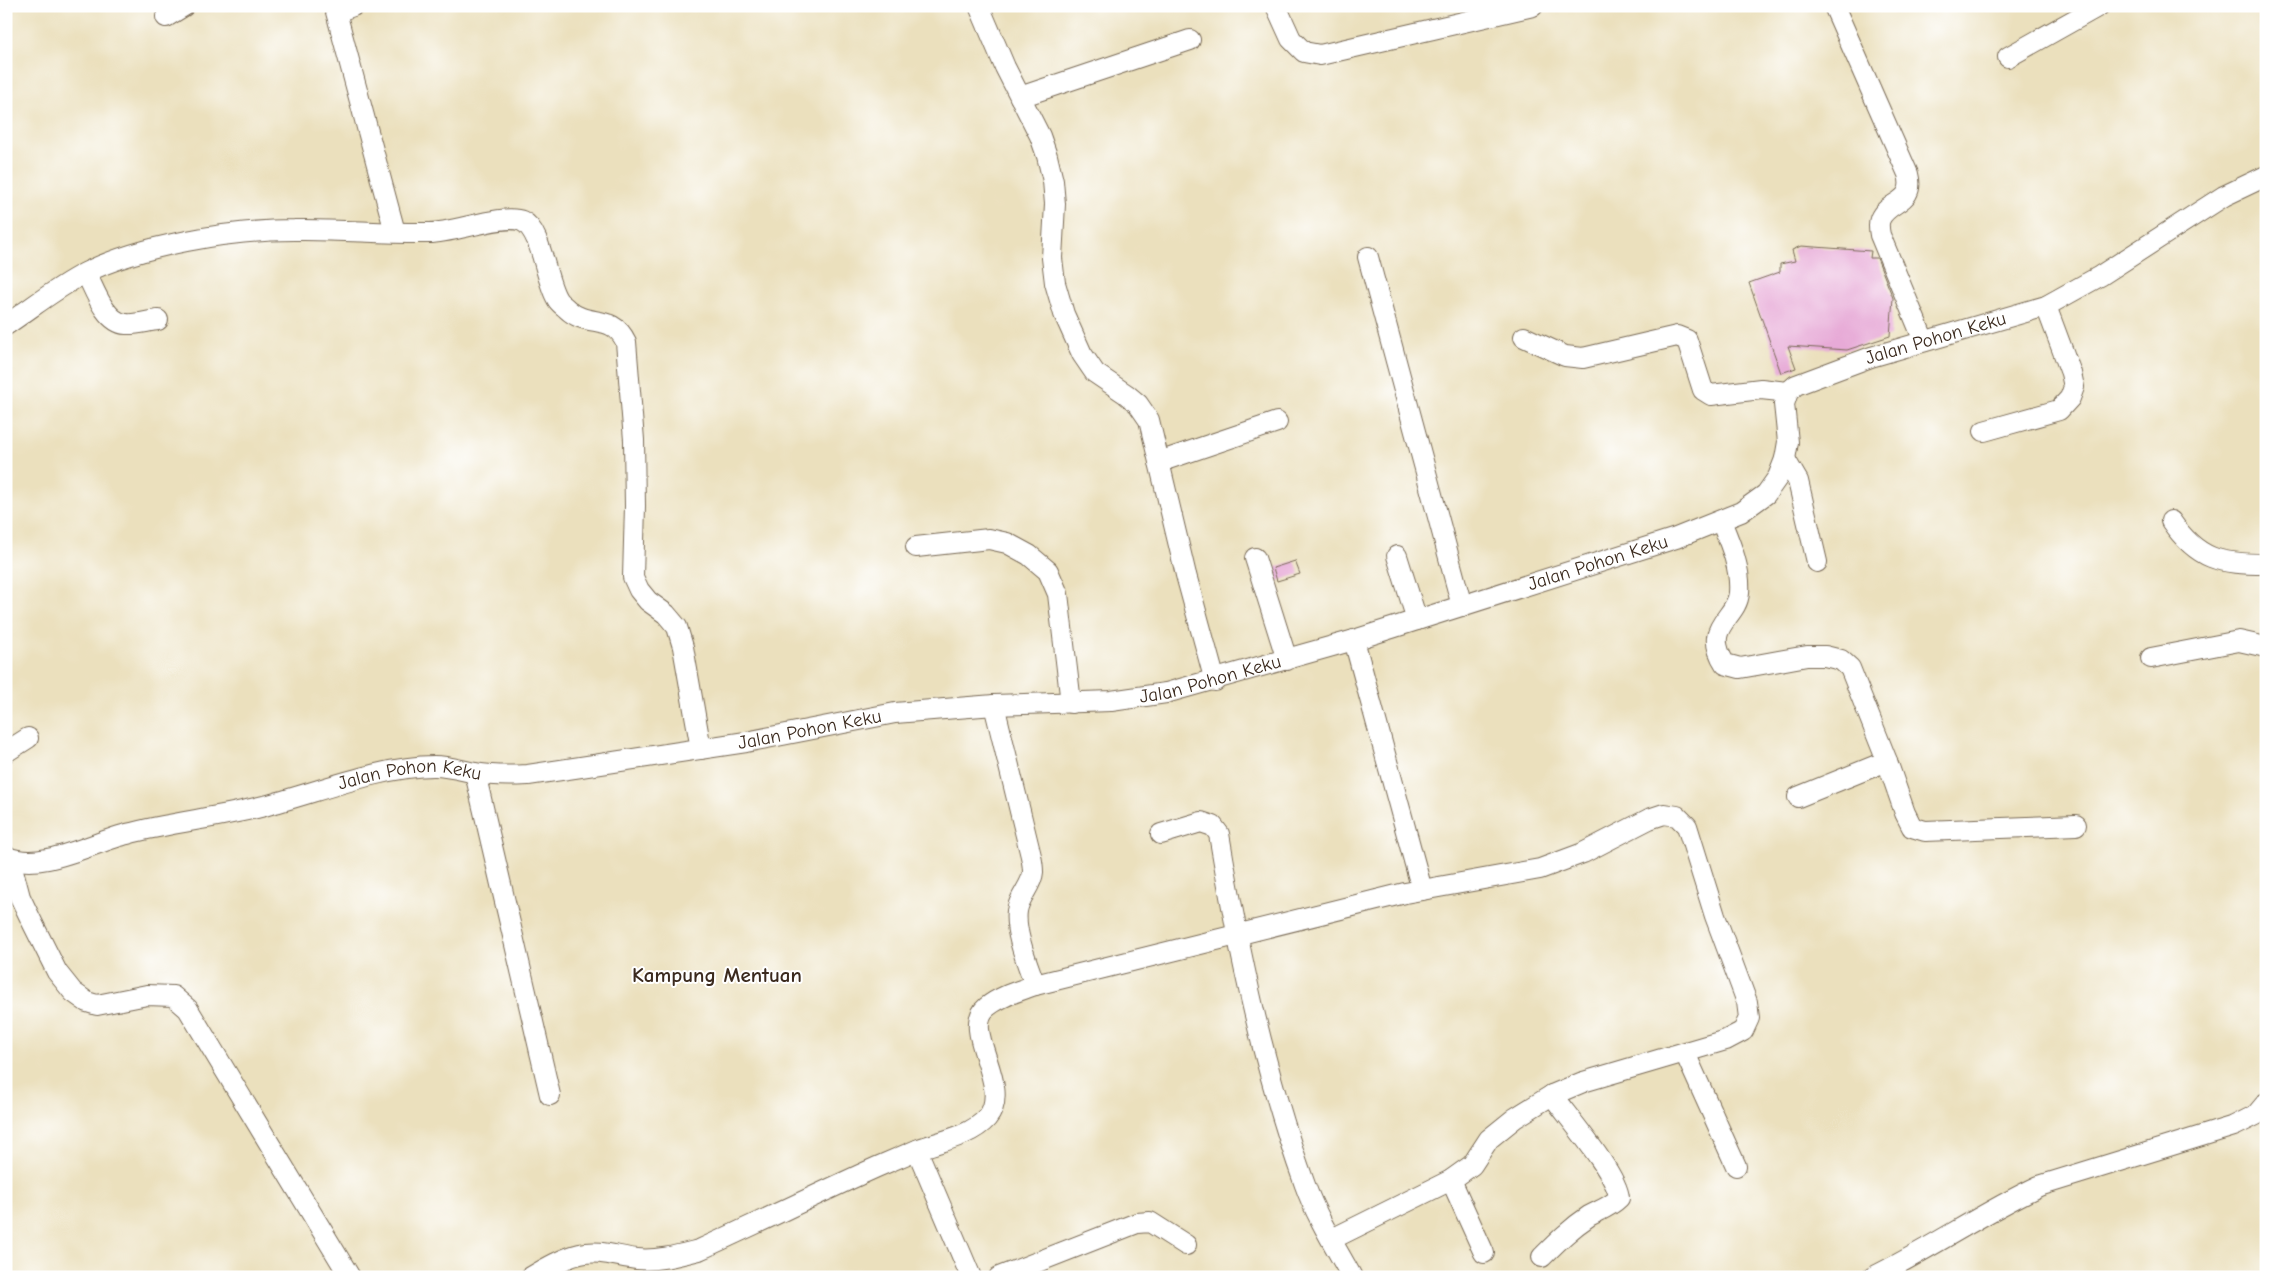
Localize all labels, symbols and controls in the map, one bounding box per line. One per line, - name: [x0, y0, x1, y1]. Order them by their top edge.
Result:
- street label: Jalan Pohon Keku: [1862, 307, 2009, 369]
- street label: Jalan Pohon Keku: [1525, 530, 1671, 595]
- street label: Jalan Pohon Keku: [1138, 650, 1283, 708]
- street label: Jalan Pohon Keku: [737, 705, 883, 754]
- street label: Jalan Pohon Keku: [335, 755, 483, 795]
- district label: Kampung Mentuan: [632, 963, 802, 987]

